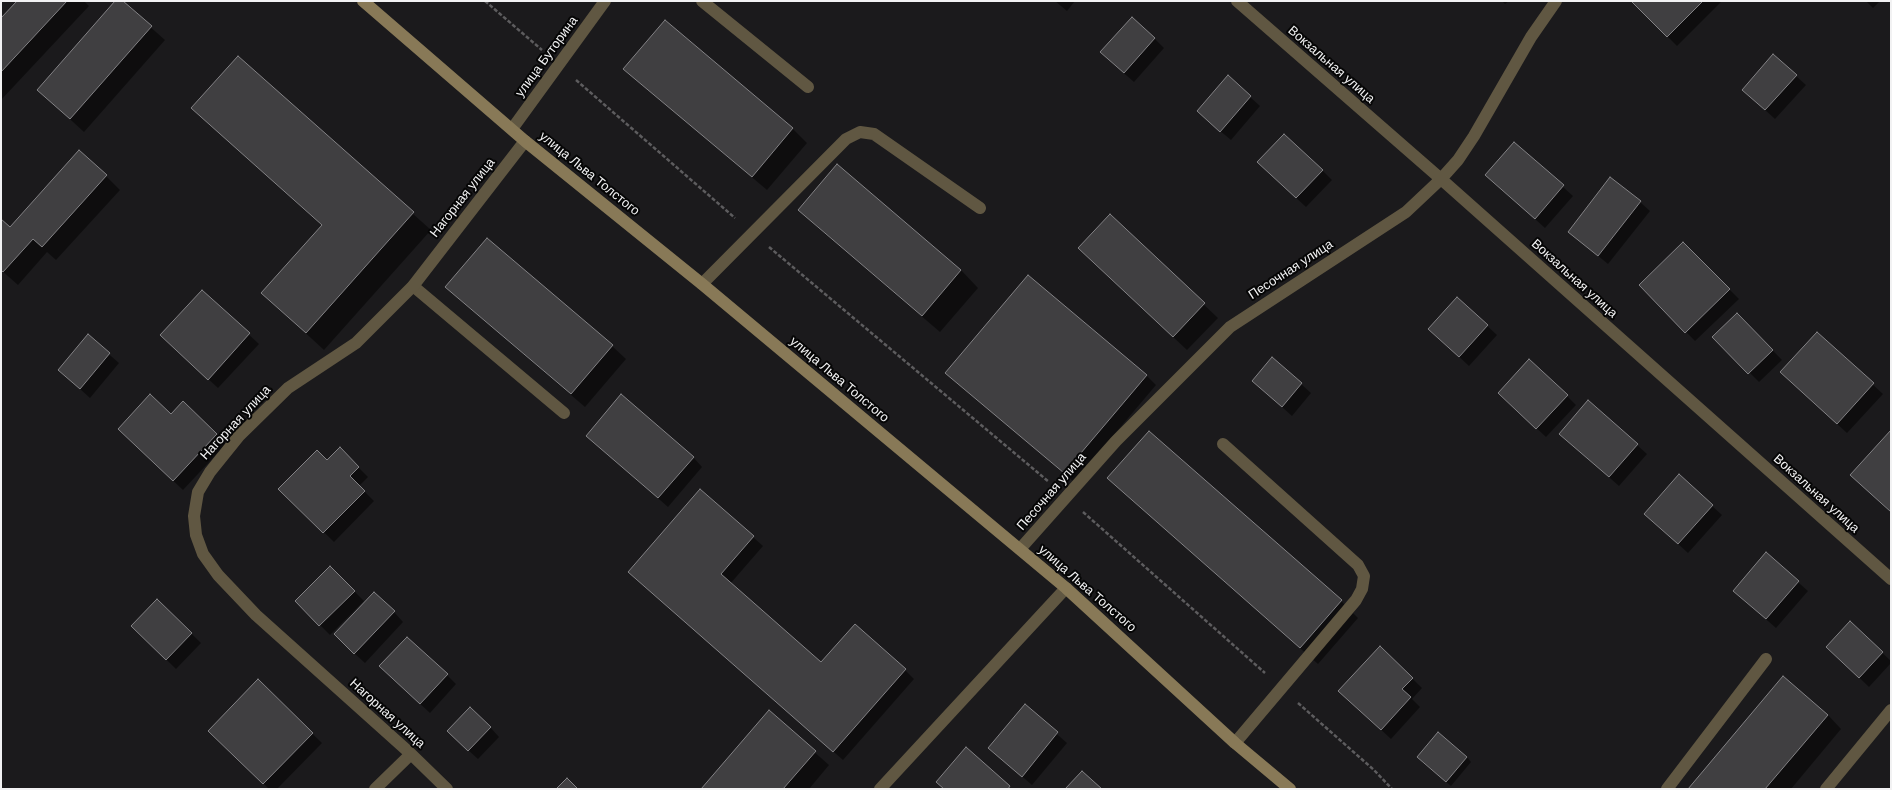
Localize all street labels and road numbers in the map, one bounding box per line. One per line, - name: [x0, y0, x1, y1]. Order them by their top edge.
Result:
- street label: улица Буторина: [513, 14, 581, 100]
- street label: Вокзальная улица: [1284, 23, 1378, 107]
- street label: улица Льва Толстого: [536, 129, 642, 219]
- street label: Нагорная улица: [427, 155, 499, 241]
- street label: Вокзальная улица: [1528, 236, 1620, 322]
- street label: Песочная улица: [1246, 237, 1336, 303]
- street label: улица Льва Толстого: [786, 334, 892, 426]
- street label: Нагорная улица: [197, 383, 275, 463]
- street label: Песочная улица: [1014, 450, 1090, 534]
- street label: Вокзальная улица: [1770, 451, 1862, 537]
- street label: улица Льва Толстого: [1035, 542, 1139, 636]
- street label: Нагорная улица: [346, 676, 428, 752]

